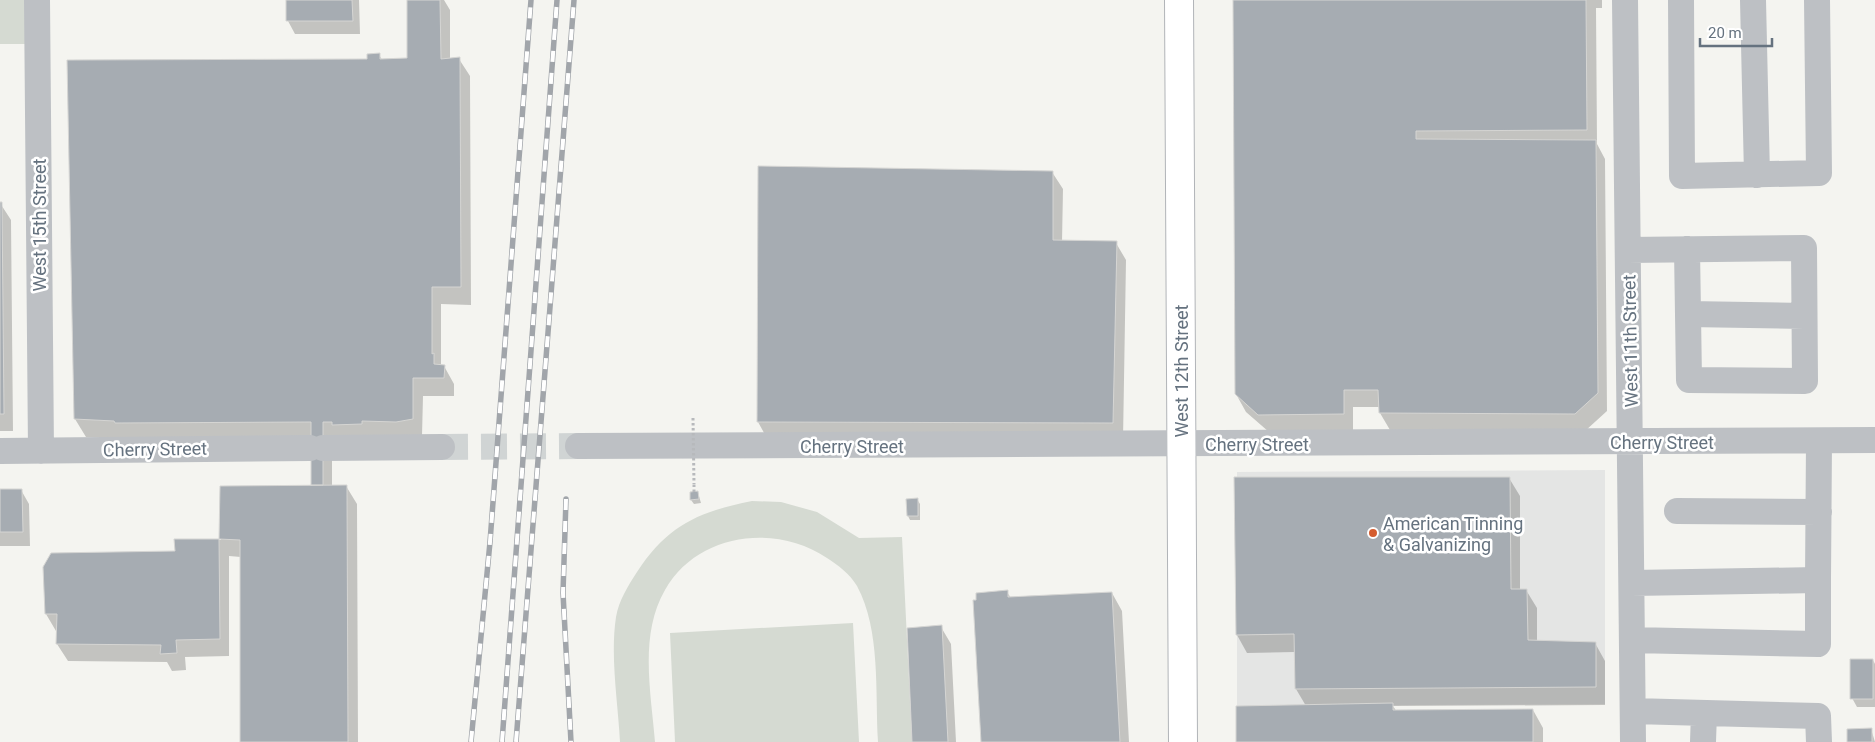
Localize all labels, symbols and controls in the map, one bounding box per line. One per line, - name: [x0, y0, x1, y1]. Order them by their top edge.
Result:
- scale bar: [1700, 15, 1772, 47]
- text: 20 m: [1708, 24, 1742, 42]
- street label: West 15th Street: [29, 158, 50, 291]
- street label: West 11th Street: [1618, 274, 1642, 408]
- street label: West 12th Street: [1171, 304, 1192, 437]
- street label: Cherry Street: [1610, 432, 1714, 453]
- street label: Cherry Street: [1205, 434, 1309, 455]
- street label: Cherry Street: [800, 436, 904, 457]
- street label: Cherry Street: [103, 438, 207, 460]
- place label: American Tinning & Galvanizing: [1383, 513, 1523, 555]
- marker: American Tinning & Galvanizing: [1367, 527, 1379, 539]

